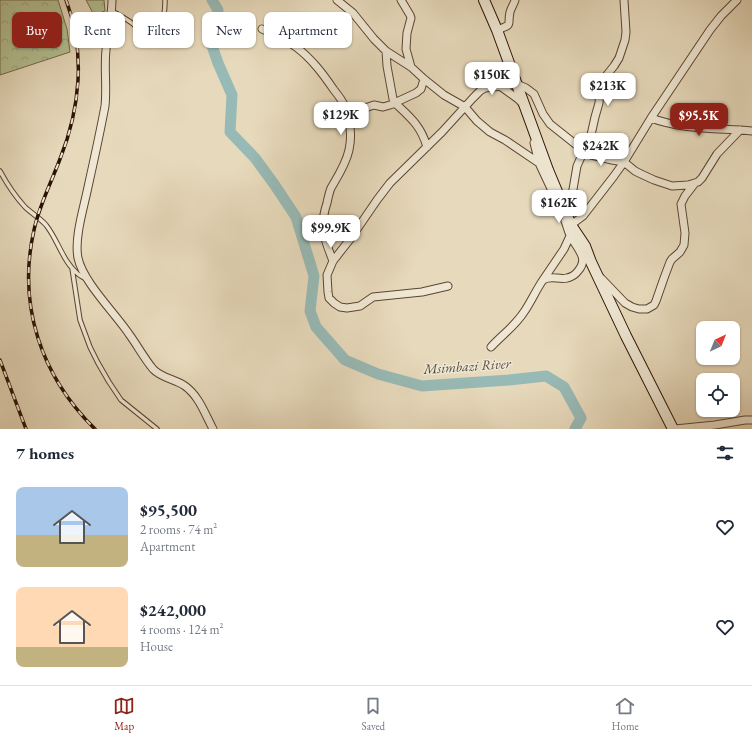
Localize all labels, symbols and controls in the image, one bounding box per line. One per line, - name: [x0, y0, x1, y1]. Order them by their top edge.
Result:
- chip: Buy: [12, 12, 62, 48]
- chip: Rent: [70, 12, 125, 48]
- chip: Filters: [133, 12, 194, 48]
- chip: New: [202, 12, 256, 48]
- chip: Apartment: [264, 12, 352, 48]
- pin: $150K: [464, 62, 520, 96]
- text: $150K: [474, 66, 510, 83]
- pin: $213K: [580, 73, 636, 107]
- text: $213K: [590, 77, 626, 94]
- pin: $129K: [313, 102, 369, 136]
- pin: $95.5K: [666, 103, 732, 137]
- text: $129K: [323, 106, 359, 123]
- text: $95.5K: [679, 107, 719, 124]
- pin: $242K: [573, 133, 629, 167]
- text: $242K: [583, 137, 619, 154]
- pin: $162K: [531, 190, 587, 224]
- text: $162K: [541, 194, 577, 211]
- pin: $99.9K: [298, 215, 364, 249]
- text: $99.9K: [311, 219, 351, 236]
- north arrow: [696, 321, 740, 365]
- map controls: [696, 321, 740, 417]
- water label: Msimbazi River: [422, 354, 512, 378]
- button: locate: [696, 373, 740, 417]
- text: 7 homes: [16, 442, 74, 464]
- icon: filters: [714, 442, 736, 464]
- text: $95,500: [140, 499, 197, 521]
- icon: home: [48, 503, 96, 551]
- icon: heart: [714, 516, 736, 538]
- text: 2 rooms · 74 m²: [140, 521, 217, 538]
- text: Apartment: [140, 538, 195, 555]
- text: $242,000: [140, 599, 206, 621]
- icon: home: [48, 603, 96, 651]
- icon: heart: [714, 616, 736, 638]
- text: 4 rooms · 124 m²: [140, 621, 224, 638]
- text: House: [140, 638, 173, 655]
- tab: Map: [113, 695, 135, 733]
- tab: Saved: [362, 695, 385, 733]
- tab: Home: [612, 695, 639, 733]

